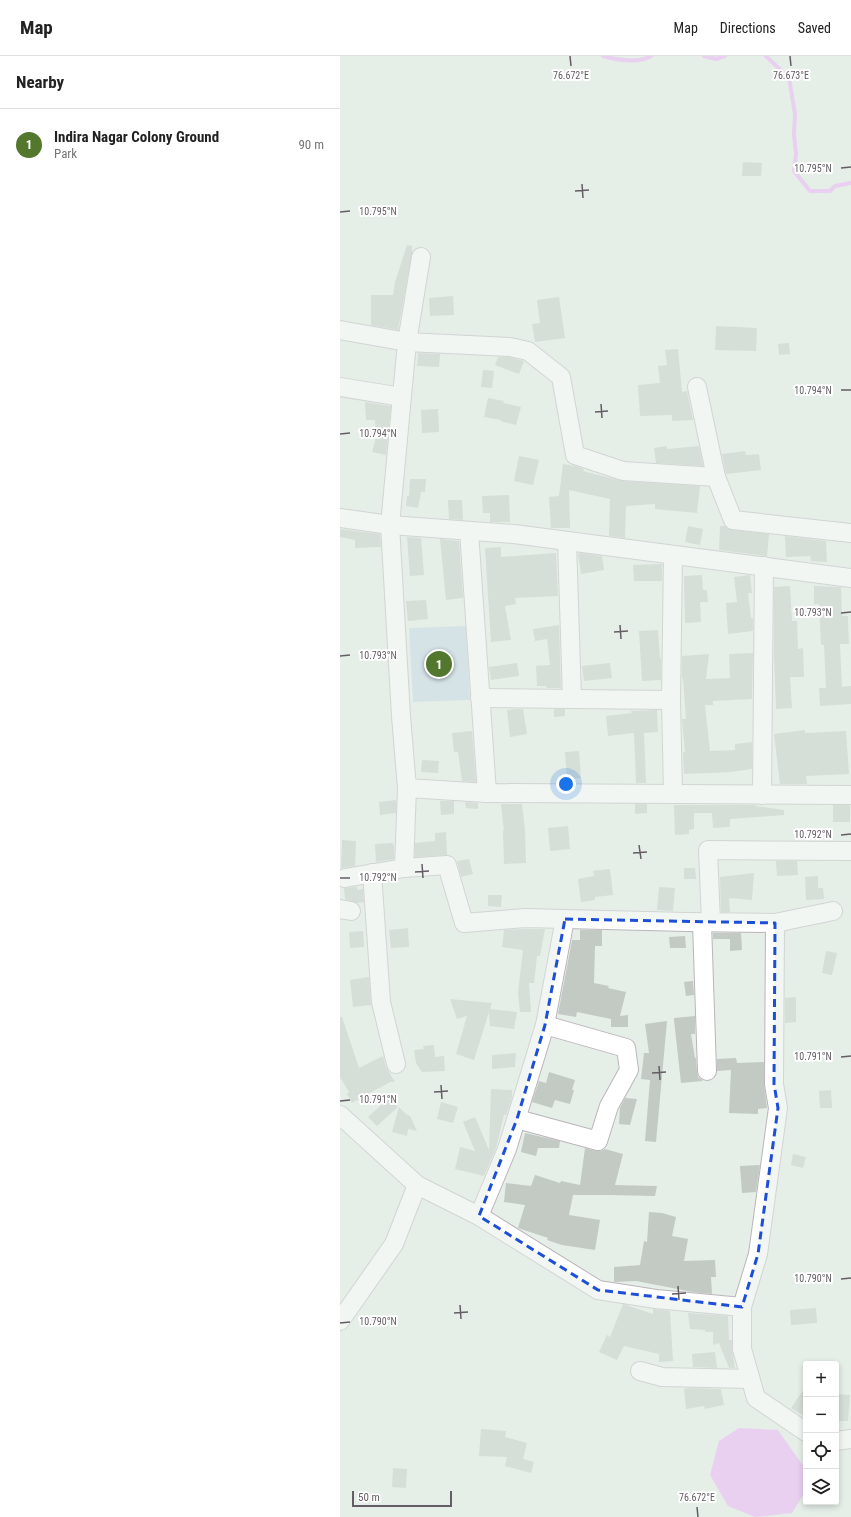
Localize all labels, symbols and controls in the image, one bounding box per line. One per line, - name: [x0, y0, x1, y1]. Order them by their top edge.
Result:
- text: Map: [20, 16, 53, 39]
- text: Map: [674, 20, 698, 36]
- text: Directions: [720, 20, 776, 36]
- text: Saved: [798, 20, 831, 36]
- text: 76.672°E: [553, 70, 589, 81]
- text: 76.673°E: [773, 70, 809, 81]
- text: Nearby: [16, 72, 64, 92]
- text: Indira Nagar Colony Ground: [54, 128, 219, 146]
- text: 1: [26, 137, 32, 152]
- text: 90 m: [298, 137, 324, 152]
- text: Park: [54, 146, 77, 161]
- text: 10.795°N: [794, 163, 832, 174]
- text: 10.795°N: [359, 206, 397, 217]
- text: 10.794°N: [794, 385, 832, 396]
- text: 10.794°N: [359, 428, 397, 439]
- text: 10.793°N: [794, 607, 832, 618]
- pin: 1: [426, 649, 452, 679]
- text: 10.793°N: [359, 650, 397, 661]
- your location: [556, 774, 576, 794]
- text: 10.792°N: [794, 829, 832, 840]
- text: 10.792°N: [359, 872, 397, 883]
- text: 10.791°N: [794, 1051, 832, 1062]
- text: 10.791°N: [359, 1094, 397, 1105]
- text: 10.790°N: [794, 1273, 832, 1284]
- text: 10.790°N: [359, 1316, 397, 1327]
- map controls: [803, 1361, 839, 1505]
- button: +: [803, 1361, 839, 1397]
- button: −: [803, 1397, 839, 1433]
- button: locate: [803, 1433, 839, 1469]
- button: layers: [803, 1469, 839, 1505]
- scale bar: [352, 1489, 452, 1508]
- text: 50 m: [358, 1491, 380, 1504]
- text: 76.672°E: [679, 1492, 715, 1503]

